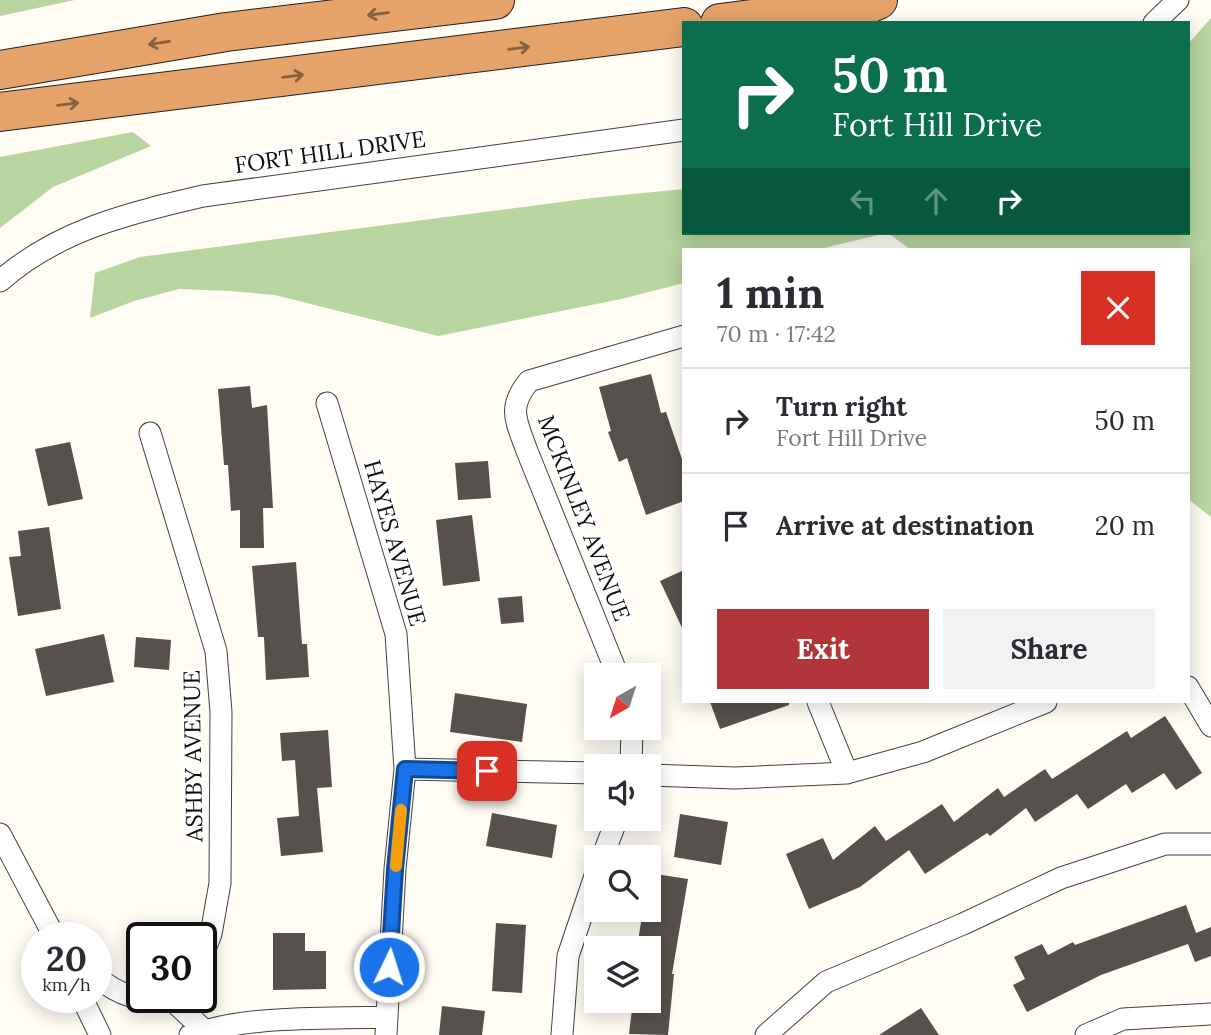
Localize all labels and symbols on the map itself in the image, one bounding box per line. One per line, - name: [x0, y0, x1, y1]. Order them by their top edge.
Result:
- one-way arrow: [368, 7, 390, 20]
- one-way arrow: [148, 37, 171, 50]
- one-way arrow: [507, 41, 530, 54]
- one-way arrow: [282, 69, 304, 82]
- one-way arrow: [56, 97, 79, 110]
- street label: FORT HILL DRIVE: [233, 124, 427, 179]
- street label: MCKINLEY AVENUE: [532, 411, 637, 625]
- street label: HAYES AVENUE: [358, 456, 433, 629]
- north arrow: [584, 663, 662, 740]
- street label: ASHBY AVENUE: [177, 670, 209, 843]
- pin: [457, 741, 517, 801]
- speed limit sign: 30: [126, 922, 217, 1013]
- position arrow: [352, 930, 426, 1004]

